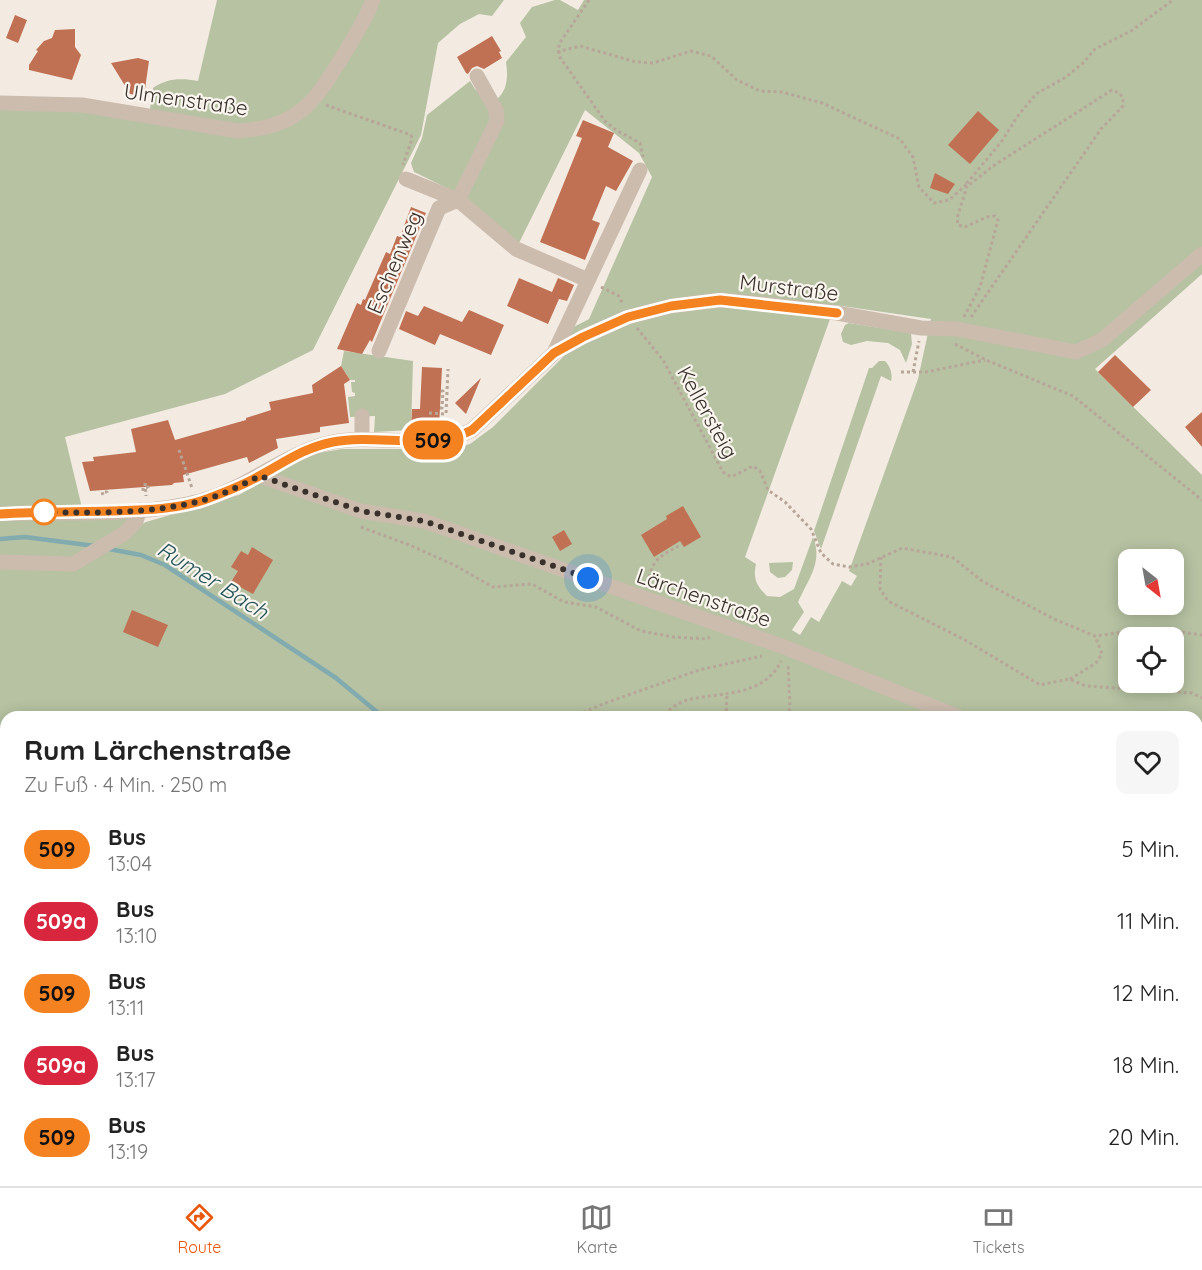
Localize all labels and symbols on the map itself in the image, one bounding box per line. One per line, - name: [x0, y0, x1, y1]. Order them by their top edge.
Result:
- street label: Ulmenstraße: [122, 77, 250, 121]
- street label: Eschenweg: [361, 207, 427, 317]
- street label: Murstraße: [738, 268, 840, 306]
- street label: Kellersteig: [672, 361, 744, 463]
- line badge: 509: [398, 420, 468, 460]
- unlabelled marker: [31, 499, 57, 525]
- water label: Rumer Bach: [152, 535, 274, 625]
- north arrow: [1118, 549, 1184, 615]
- street label: Lärchenstraße: [633, 562, 775, 632]
- your location: [573, 563, 603, 593]

